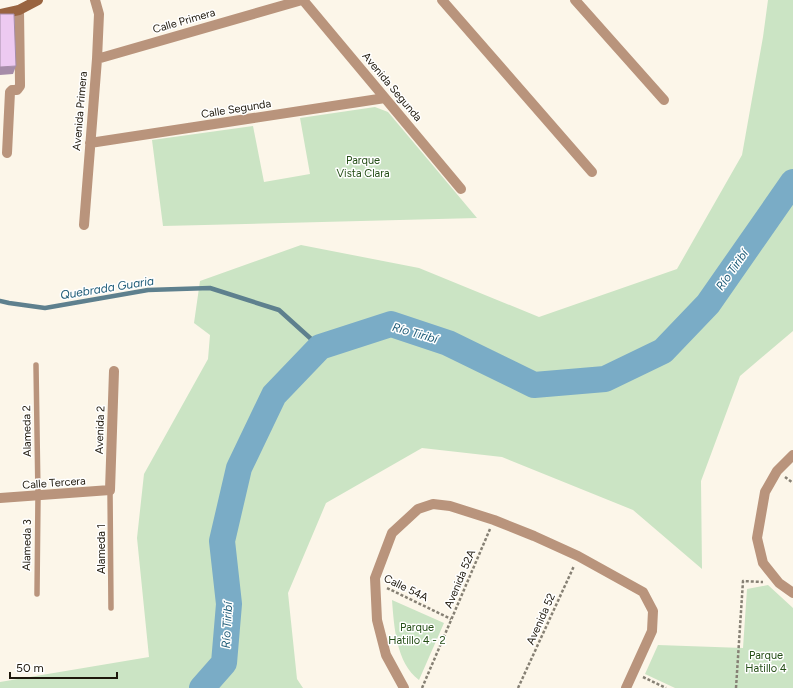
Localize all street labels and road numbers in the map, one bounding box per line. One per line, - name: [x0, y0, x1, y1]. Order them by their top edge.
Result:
- street label: Calle Primera: [151, 6, 217, 36]
- street label: Avenida Segunda: [359, 50, 425, 124]
- street label: Avenida Primera: [70, 71, 90, 151]
- street label: Calle Segunda: [200, 97, 272, 121]
- street label: Alameda 2: [20, 405, 34, 457]
- street label: Avenida 2: [93, 406, 107, 454]
- street label: Calle Tercera: [22, 474, 86, 492]
- street label: Alameda 3: [20, 519, 34, 571]
- street label: Alameda 1: [95, 524, 108, 574]
- street label: Avenida 52A: [442, 547, 478, 610]
- street label: Calle 54A: [382, 572, 431, 605]
- street label: Avenida 52: [524, 591, 558, 647]

